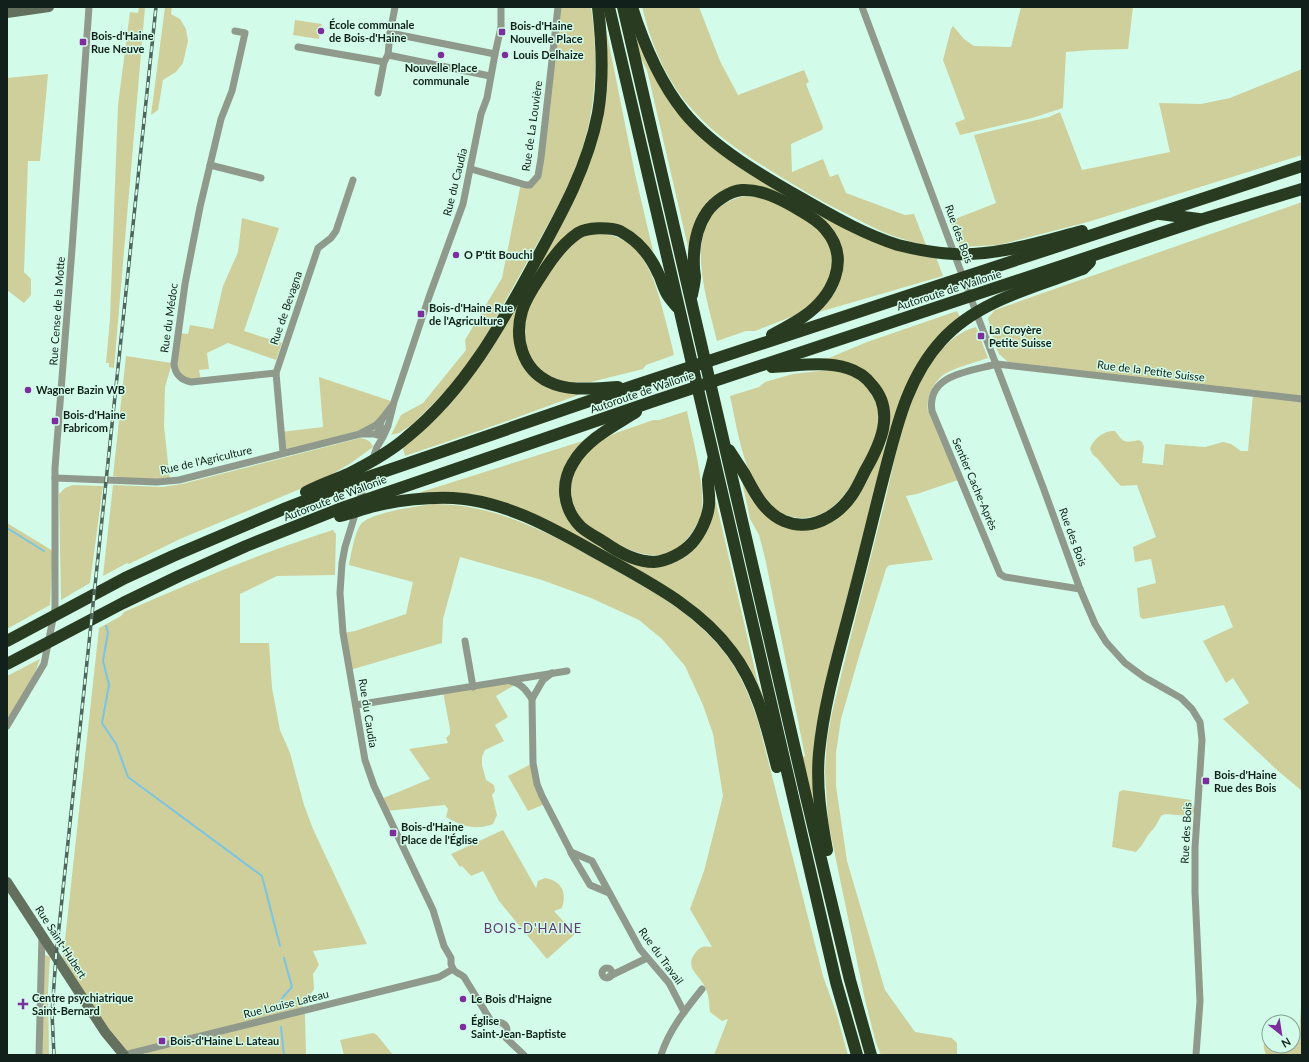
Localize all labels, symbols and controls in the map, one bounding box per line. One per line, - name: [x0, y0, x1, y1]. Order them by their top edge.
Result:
- place label: École communale de Bois-d'Haine: [329, 18, 415, 44]
- place label: Bois-d'Haine Nouvelle Place: [510, 19, 583, 45]
- marker: École communale de Bois-d'Haine: [316, 26, 326, 36]
- marker: Bois-d'Haine Nouvelle Place: [497, 27, 507, 37]
- place label: Bois-d'Haine Rue Neuve: [91, 29, 154, 55]
- marker: Bois-d'Haine Rue Neuve: [78, 37, 88, 47]
- place label: Louis Delhaize: [513, 48, 584, 61]
- marker: Nouvelle Place communale: [436, 50, 446, 60]
- marker: Louis Delhaize: [500, 50, 510, 60]
- place label: Nouvelle Place communale: [405, 61, 477, 87]
- street label: Rue de La Louvière: [519, 80, 544, 172]
- street label: Rue du Caudia: [440, 146, 469, 217]
- street label: Rue des Bois: [943, 203, 976, 265]
- place label: O P'tit Bouchi: [464, 248, 533, 261]
- marker: O P'tit Bouchi: [451, 250, 461, 260]
- street label: Rue Cense de la Motte: [46, 256, 67, 366]
- street label: Autoroute de Wallonie: [895, 266, 1003, 313]
- street label: Rue de Bevagna: [267, 269, 304, 346]
- street label: Rue du Médoc: [157, 282, 180, 354]
- place label: Bois-d'Haine Rue de l'Agriculture: [429, 301, 513, 327]
- marker: Bois-d'Haine Rue de l'Agriculture: [416, 309, 426, 319]
- place label: La Croyère Petite Suisse: [989, 323, 1052, 349]
- marker: La Croyère Petite Suisse: [976, 331, 986, 341]
- street label: Rue de la Petite Suisse: [1096, 357, 1206, 384]
- street label: Autoroute de Wallonie: [588, 368, 696, 415]
- place label: Wagner Bazin WB: [36, 383, 125, 396]
- marker: Wagner Bazin WB: [23, 385, 33, 395]
- place label: Bois-d'Haine Fabricom: [63, 408, 126, 434]
- marker: Bois-d'Haine Fabricom: [50, 416, 60, 426]
- street label: Sentier Cache-Après: [950, 436, 1001, 532]
- street label: Rue de l'Agriculture: [159, 443, 253, 476]
- street label: Autoroute de Wallonie: [282, 472, 388, 523]
- street label: Rue des Bois: [1057, 506, 1090, 568]
- street label: Rue du Caudia: [357, 677, 380, 748]
- place label: Bois-d'Haine Rue des Bois: [1214, 768, 1277, 794]
- marker: Bois-d'Haine Rue des Bois: [1201, 776, 1211, 786]
- street label: Rue des Bois: [1177, 802, 1194, 864]
- place label: Bois-d'Haine Place de l'Église: [401, 820, 478, 846]
- marker: Bois-d'Haine Place de l'Église: [388, 828, 398, 838]
- street label: Rue Saint-Hubert: [33, 903, 90, 980]
- district label: BOIS-D'HAINE: [484, 920, 582, 936]
- street label: Rue du Travail: [636, 925, 686, 987]
- street label: Rue Louise Lateau: [242, 987, 330, 1020]
- place label: Centre psychiatrique Saint-Bernard: [32, 991, 134, 1017]
- place label: Le Bois d'Haigne: [471, 992, 552, 1005]
- marker: Le Bois d'Haigne: [458, 994, 468, 1004]
- marker: Centre psychiatrique Saint-Bernard: [17, 998, 29, 1010]
- place label: Église Saint-Jean-Baptiste: [471, 1014, 566, 1040]
- north arrow: [1261, 1014, 1301, 1054]
- marker: Église Saint-Jean-Baptiste: [458, 1022, 468, 1032]
- place label: Bois-d'Haine L. Lateau: [170, 1034, 279, 1047]
- text: N: [1279, 1035, 1293, 1051]
- marker: Bois-d'Haine L. Lateau: [157, 1036, 167, 1046]

